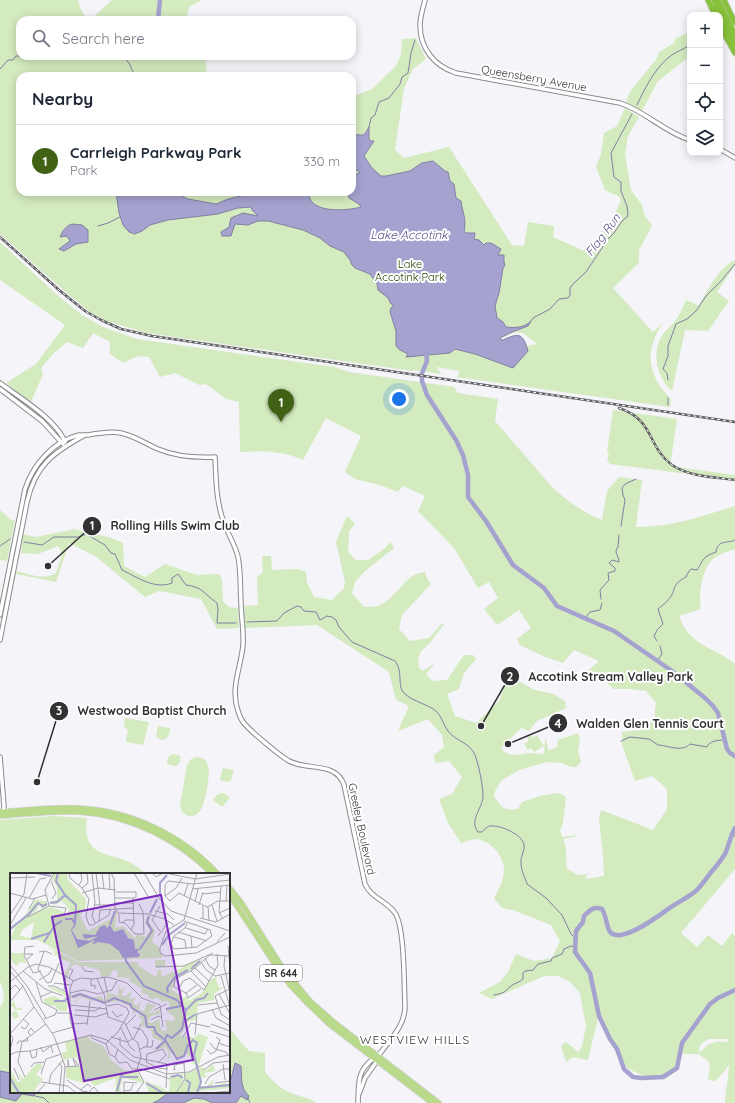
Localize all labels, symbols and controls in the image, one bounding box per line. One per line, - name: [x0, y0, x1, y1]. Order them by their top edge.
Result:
- map controls: [687, 12, 723, 156]
- button: +: [687, 12, 723, 48]
- search box: [16, 16, 356, 60]
- icon: search: [30, 27, 52, 49]
- text: Search here: [62, 29, 145, 48]
- button: −: [687, 48, 723, 84]
- street label: Queensberry Avenue: [480, 62, 588, 94]
- button: locate: [687, 84, 723, 120]
- text: Nearby: [32, 88, 93, 109]
- button: layers: [687, 120, 723, 156]
- text: Carrleigh Parkway Park: [70, 143, 242, 162]
- text: 1: [42, 153, 48, 169]
- text: 330 m: [303, 153, 340, 169]
- text: Park: [70, 162, 98, 178]
- water label: Flag Run: [582, 210, 624, 259]
- water label: Lake Accotink: [370, 227, 449, 242]
- park label: Lake Accotink Park: [375, 257, 445, 284]
- pin: 1: [268, 389, 294, 422]
- your location: [389, 389, 409, 409]
- callout: Rolling Hills Swim Club: [82, 514, 247, 538]
- text: 1: [90, 518, 94, 533]
- text: Rolling Hills Swim Club: [110, 518, 240, 533]
- callout: Accotink Stream Valley Park: [500, 664, 701, 688]
- text: 2: [507, 669, 514, 684]
- text: Accotink Stream Valley Park: [529, 669, 694, 684]
- callout: Westwood Baptist Church: [49, 699, 234, 723]
- text: 3: [56, 703, 62, 718]
- text: Westwood Baptist Church: [77, 703, 227, 718]
- callout: Walden Glen Tennis Court: [548, 711, 732, 735]
- text: 4: [554, 716, 562, 731]
- text: Walden Glen Tennis Court: [576, 716, 724, 731]
- street label: Greeley Boulevard: [345, 782, 379, 876]
- inset map: [10, 873, 230, 1093]
- road number: SR 644: [260, 965, 302, 981]
- district label: WESTVIEW HILLS: [360, 1032, 470, 1047]

